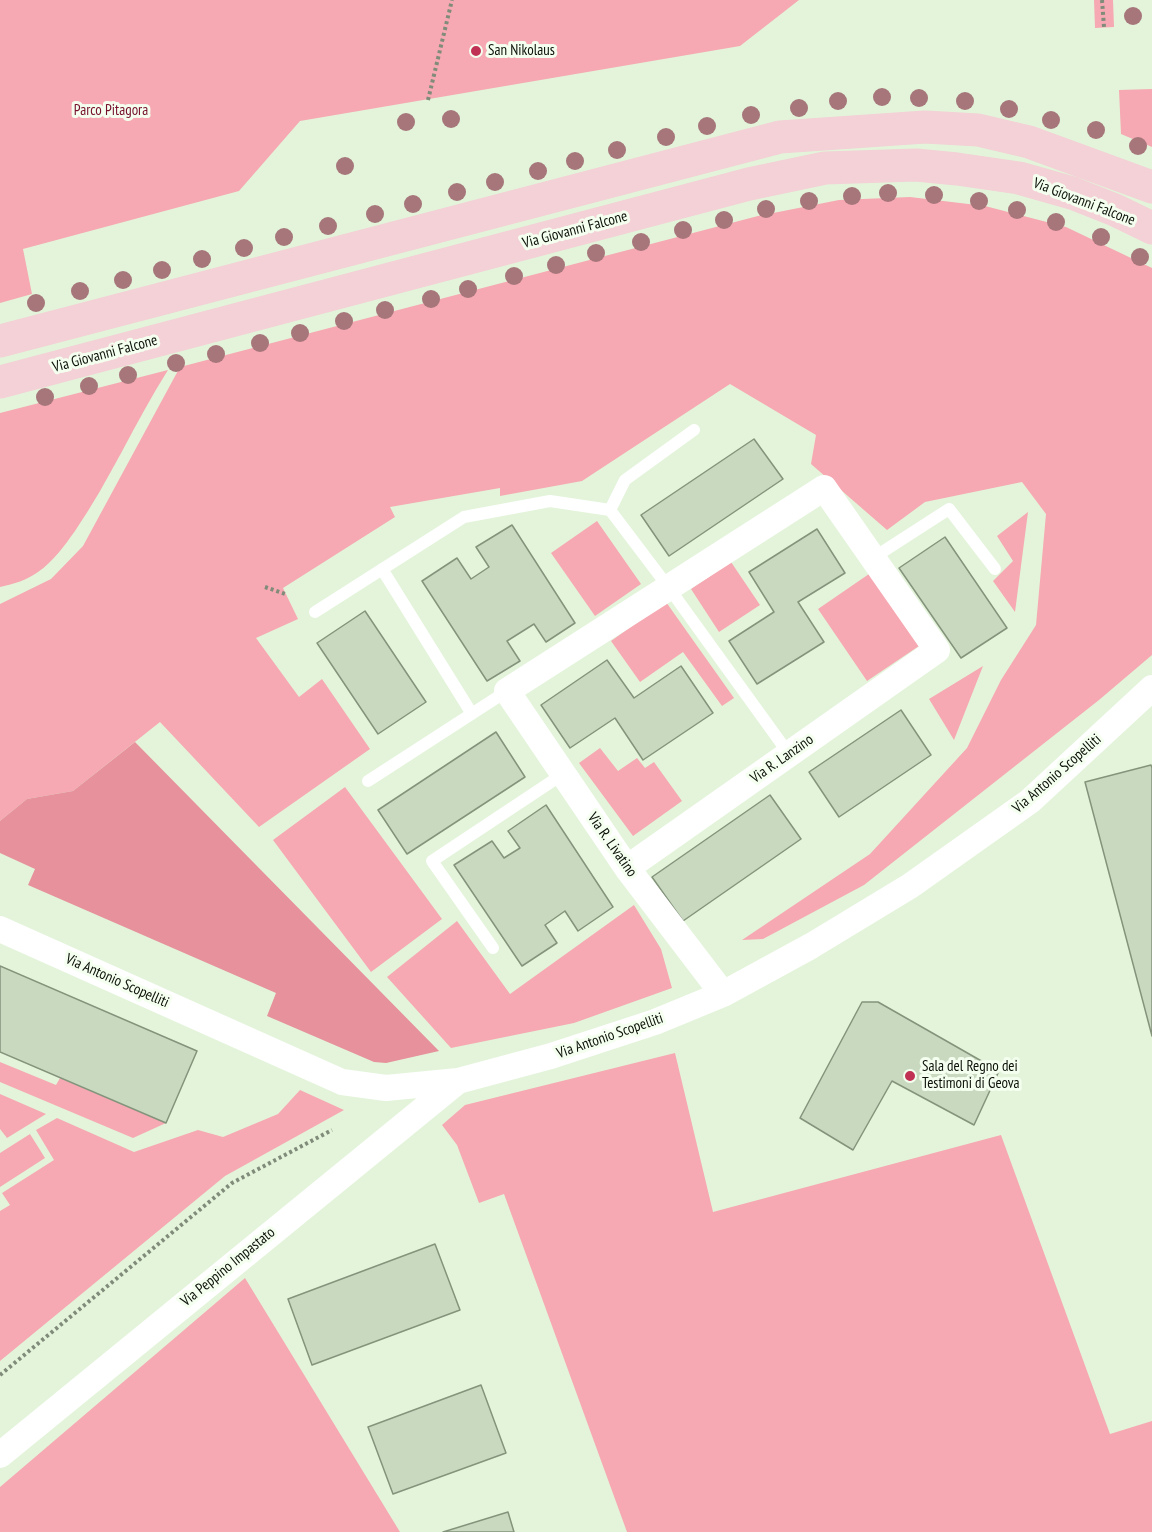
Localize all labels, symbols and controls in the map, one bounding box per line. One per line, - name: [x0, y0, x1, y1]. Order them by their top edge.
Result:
- place label: San Nikolaus: [488, 42, 555, 60]
- marker: San Nikolaus: [469, 44, 483, 58]
- park label: Parco Pitagora: [74, 102, 148, 120]
- street label: Via Giovanni Falcone: [1030, 174, 1138, 230]
- street label: Via Giovanni Falcone: [521, 207, 629, 253]
- street label: Via Giovanni Falcone: [51, 331, 159, 377]
- street label: Via R. Lanzino: [747, 731, 817, 787]
- street label: Via Antonio Scopelliti: [1009, 731, 1105, 817]
- street label: Via R. Livatino: [583, 809, 641, 881]
- street label: Via Antonio Scopelliti: [62, 950, 172, 1012]
- street label: Via Antonio Scopelliti: [554, 1009, 666, 1063]
- place label: Sala del Regno dei Testimoni di Geova: [922, 1058, 1020, 1093]
- marker: Sala del Regno dei Testimoni di Geova: [903, 1069, 917, 1083]
- street label: Via Peppino Impastato: [177, 1224, 279, 1310]

